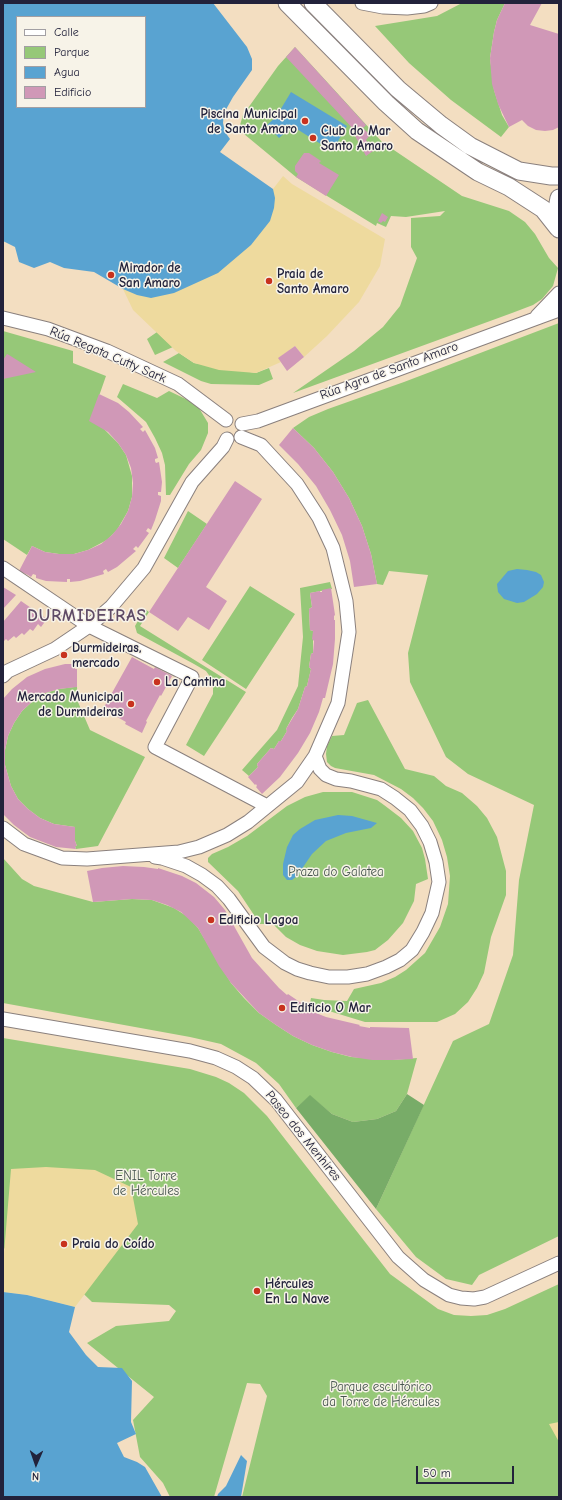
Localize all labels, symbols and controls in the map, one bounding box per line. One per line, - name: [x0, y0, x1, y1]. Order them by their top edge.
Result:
- legend: [16, 16, 146, 108]
- text: Calle: [54, 25, 79, 39]
- text: Parque: [54, 45, 89, 59]
- text: Agua: [54, 65, 80, 79]
- text: Edificio: [54, 85, 91, 99]
- place label: Piscina Municipal de Santo Amaro: [200, 106, 297, 137]
- marker: Piscina Municipal de Santo Amaro: [300, 116, 310, 126]
- place label: Club do Mar Santo Amaro: [321, 123, 393, 154]
- marker: Club do Mar Santo Amaro: [308, 133, 318, 143]
- place label: Mirador de San Amaro: [119, 260, 181, 291]
- place label: Praia de Santo Amaro: [277, 266, 349, 297]
- marker: Mirador de San Amaro: [106, 270, 116, 280]
- marker: Praia de Santo Amaro: [264, 276, 274, 286]
- street label: Rúa Regata Cutty Sark: [47, 323, 169, 387]
- street label: Rúa Agra de Santo Amaro: [318, 339, 460, 403]
- district label: DURMIDEIRAS: [27, 606, 147, 626]
- place label: Durmideiras, mercado: [72, 640, 141, 671]
- marker: Durmideiras, mercado: [59, 650, 69, 660]
- place label: La Cantina: [165, 674, 225, 690]
- marker: La Cantina: [152, 677, 162, 687]
- place label: Mercado Municipal de Durmideiras: [17, 689, 123, 720]
- marker: Mercado Municipal de Durmideiras: [126, 699, 136, 709]
- park label: Praza do Galatea: [288, 864, 384, 880]
- place label: Edificio Lagoa: [219, 912, 298, 928]
- marker: Edificio Lagoa: [206, 915, 216, 925]
- place label: Edificio O Mar: [290, 1000, 371, 1016]
- marker: Edificio O Mar: [277, 1003, 287, 1013]
- street label: Paseo dos Menhires: [262, 1088, 344, 1184]
- park label: ENIL Torre de Hércules: [113, 1168, 179, 1199]
- place label: Praia do Coído: [72, 1236, 154, 1252]
- marker: Praia do Coído: [59, 1239, 69, 1249]
- place label: Hércules En La Nave: [265, 1276, 329, 1307]
- marker: Hércules En La Nave: [252, 1286, 262, 1296]
- park label: Parque escultórico da Torre de Hércules: [322, 1379, 440, 1410]
- north arrow: [16, 1444, 56, 1484]
- scale bar: [418, 1458, 516, 1484]
- text: 50 m: [423, 1466, 451, 1480]
- text: N: [32, 1470, 39, 1483]

